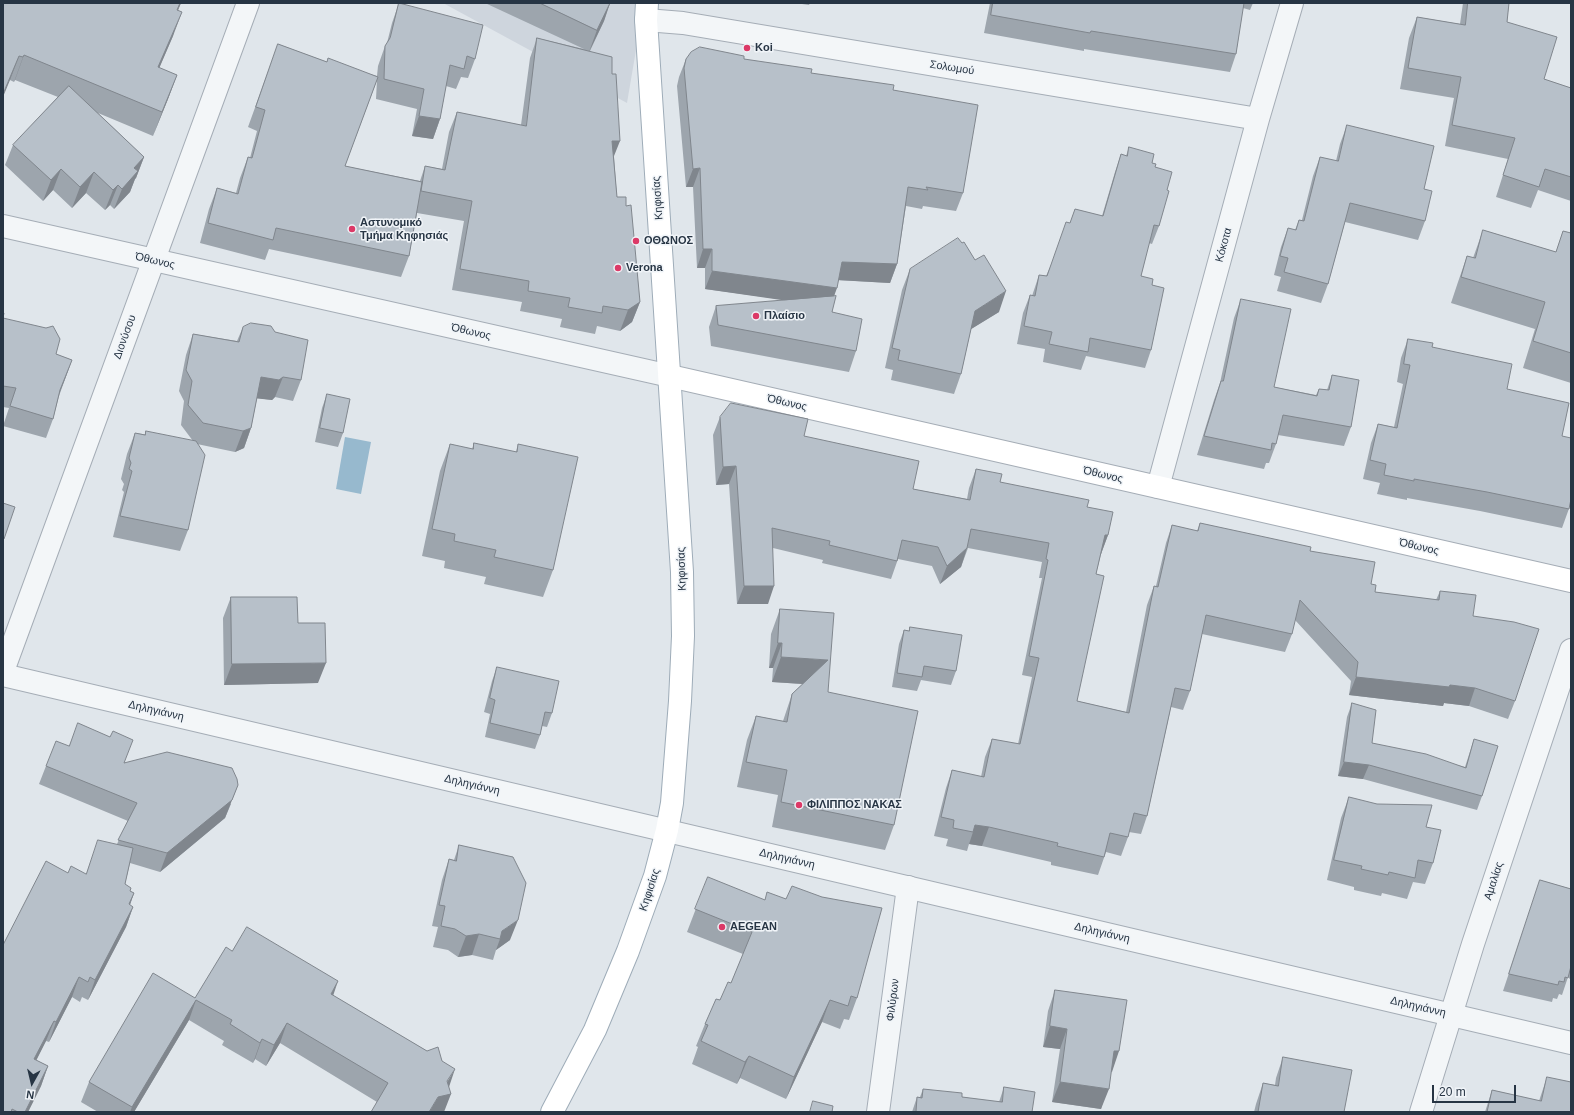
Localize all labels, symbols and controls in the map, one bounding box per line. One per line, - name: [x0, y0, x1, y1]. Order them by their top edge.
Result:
- place label: Koi: [755, 41, 773, 55]
- marker: Koi: [742, 43, 752, 53]
- street label: Σολωμού: [929, 58, 975, 78]
- street label: Κηφισίας: [650, 176, 666, 220]
- place label: Αστυνομικό Τμήμα Κηφησιάς: [360, 216, 448, 242]
- marker: Αστυνομικό Τμήμα Κηφησιάς: [347, 224, 357, 234]
- street label: Κόκοτα: [1213, 226, 1235, 264]
- place label: ΟΘΩΝΟΣ: [644, 234, 693, 248]
- marker: ΟΘΩΝΟΣ: [631, 236, 641, 246]
- street label: Όθωνος: [134, 250, 176, 272]
- place label: Verona: [626, 261, 663, 275]
- marker: Verona: [613, 263, 623, 273]
- place label: Πλαίσιο: [764, 309, 805, 323]
- marker: Πλαίσιο: [751, 311, 761, 321]
- street label: Διονύσου: [111, 313, 139, 361]
- street label: Όθωνος: [450, 321, 492, 343]
- street label: Όθωνος: [766, 392, 808, 414]
- street label: Όθωνος: [1082, 464, 1124, 486]
- street label: Όθωνος: [1398, 536, 1440, 558]
- street label: Κηφισίας: [675, 547, 689, 591]
- street label: Δηληγιάννη: [127, 698, 185, 724]
- street label: Δηληγιάννη: [443, 772, 501, 798]
- place label: ΦΙΛΙΠΠΟΣ ΝΑΚΑΣ: [807, 798, 902, 812]
- marker: ΦΙΛΙΠΠΟΣ ΝΑΚΑΣ: [794, 800, 804, 810]
- street label: Δηληγιάννη: [758, 846, 816, 872]
- street label: Αμαλίας: [1482, 860, 1506, 902]
- street label: Κηφισίας: [637, 867, 663, 913]
- place label: AEGEAN: [730, 920, 777, 934]
- street label: Δηληγιάννη: [1073, 920, 1131, 946]
- marker: AEGEAN: [717, 922, 727, 932]
- street label: Φιλύρων: [884, 978, 902, 1022]
- street label: Δηληγιάννη: [1389, 994, 1447, 1020]
- north arrow: [12, 1063, 52, 1103]
- scale bar: [1434, 1077, 1518, 1103]
- text: 20 m: [1439, 1085, 1466, 1099]
- text: N: [26, 1088, 35, 1101]

